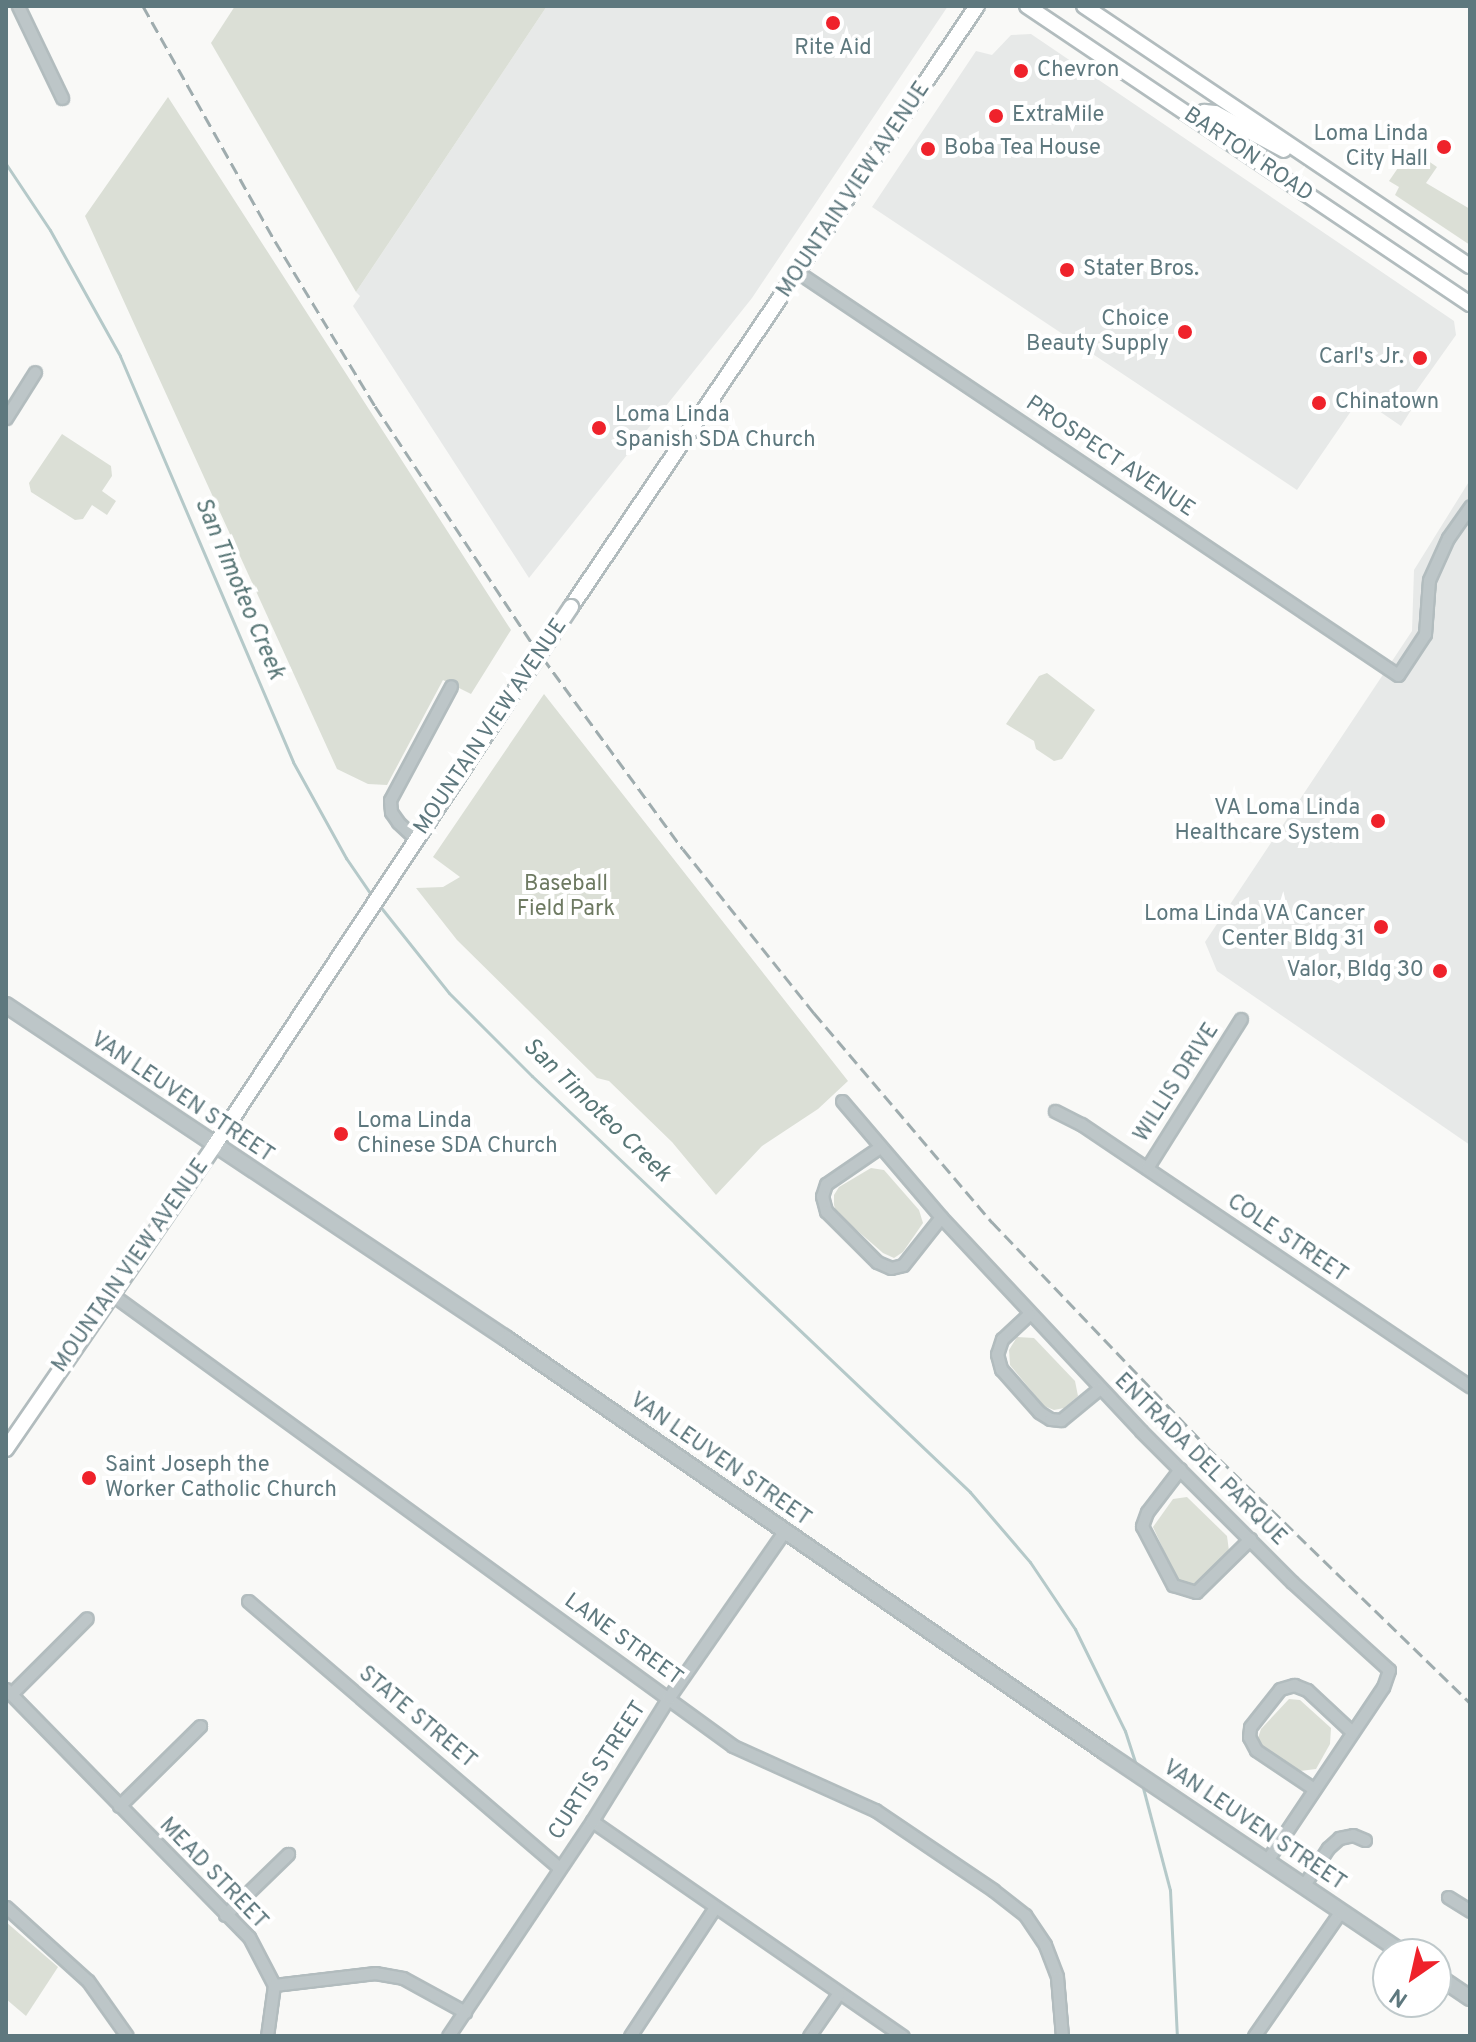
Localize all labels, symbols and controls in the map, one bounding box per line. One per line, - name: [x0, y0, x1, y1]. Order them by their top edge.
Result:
- marker: Rite Aid: [824, 14, 842, 32]
- place label: Rite Aid: [794, 36, 872, 62]
- place label: Chevron: [1037, 58, 1119, 84]
- marker: Chevron: [1012, 62, 1030, 80]
- street label: MOUNTAIN VIEW AVENUE: [771, 76, 937, 304]
- street label: BARTON ROAD: [1178, 102, 1318, 208]
- place label: ExtraMile: [1012, 103, 1104, 129]
- marker: ExtraMile: [987, 107, 1005, 125]
- place label: Loma Linda City Hall: [1314, 121, 1428, 172]
- place label: Boba Tea House: [944, 136, 1102, 162]
- marker: Loma Linda City Hall: [1435, 138, 1453, 156]
- marker: Boba Tea House: [919, 140, 937, 158]
- place label: Stater Bros.: [1083, 257, 1199, 283]
- marker: Stater Bros.: [1058, 261, 1076, 279]
- place label: Choice Beauty Supply: [1026, 306, 1169, 358]
- marker: Choice Beauty Supply: [1176, 323, 1194, 341]
- place label: Carl's Jr.: [1319, 345, 1404, 371]
- marker: Carl's Jr.: [1411, 349, 1429, 367]
- street label: PROSPECT AVENUE: [1020, 390, 1200, 524]
- place label: Chinatown: [1335, 390, 1439, 416]
- marker: Chinatown: [1310, 394, 1328, 412]
- place label: Loma Linda Spanish SDA Church: [615, 402, 816, 454]
- marker: Loma Linda Spanish SDA Church: [590, 419, 608, 437]
- water label: San Timoteo Creek: [187, 493, 289, 685]
- street label: MOUNTAIN VIEW AVENUE: [408, 613, 574, 841]
- place label: VA Loma Linda Healthcare System: [1174, 795, 1360, 846]
- marker: VA Loma Linda Healthcare System: [1367, 810, 1389, 832]
- park label: Baseball Field Park: [517, 871, 615, 922]
- place label: Loma Linda VA Cancer Center Bldg 31: [1142, 901, 1365, 952]
- marker: Loma Linda VA Cancer Center Bldg 31: [1372, 918, 1390, 936]
- place label: Valor, Bldg 30: [1286, 958, 1424, 984]
- marker: Valor, Bldg 30: [1431, 962, 1449, 980]
- street label: WILLIS DRIVE: [1129, 1019, 1225, 1147]
- street label: VAN LEUVEN STREET: [85, 1027, 279, 1169]
- water label: San Timoteo Creek: [516, 1033, 676, 1189]
- place label: Loma Linda Chinese SDA Church: [357, 1108, 558, 1160]
- marker: Loma Linda Chinese SDA Church: [332, 1125, 350, 1143]
- street label: MOUNTAIN VIEW AVENUE: [47, 1153, 215, 1379]
- street label: COLE STREET: [1222, 1189, 1352, 1289]
- street label: ENTRADA DEL PARQUE: [1108, 1368, 1292, 1552]
- street label: VAN LEUVEN STREET: [624, 1388, 816, 1532]
- place label: Saint Joseph the Worker Catholic Church: [105, 1452, 337, 1504]
- marker: Saint Joseph the Worker Catholic Church: [80, 1469, 98, 1487]
- street label: LANE STREET: [559, 1588, 687, 1692]
- street label: STATE STREET: [353, 1661, 481, 1775]
- street label: CURTIS STREET: [543, 1697, 653, 1845]
- street label: VAN LEUVEN STREET: [1157, 1755, 1351, 1897]
- street label: MEAD STREET: [153, 1813, 273, 1935]
- north arrow: [1372, 1938, 1452, 2018]
- text: N: [1385, 1981, 1414, 2012]

